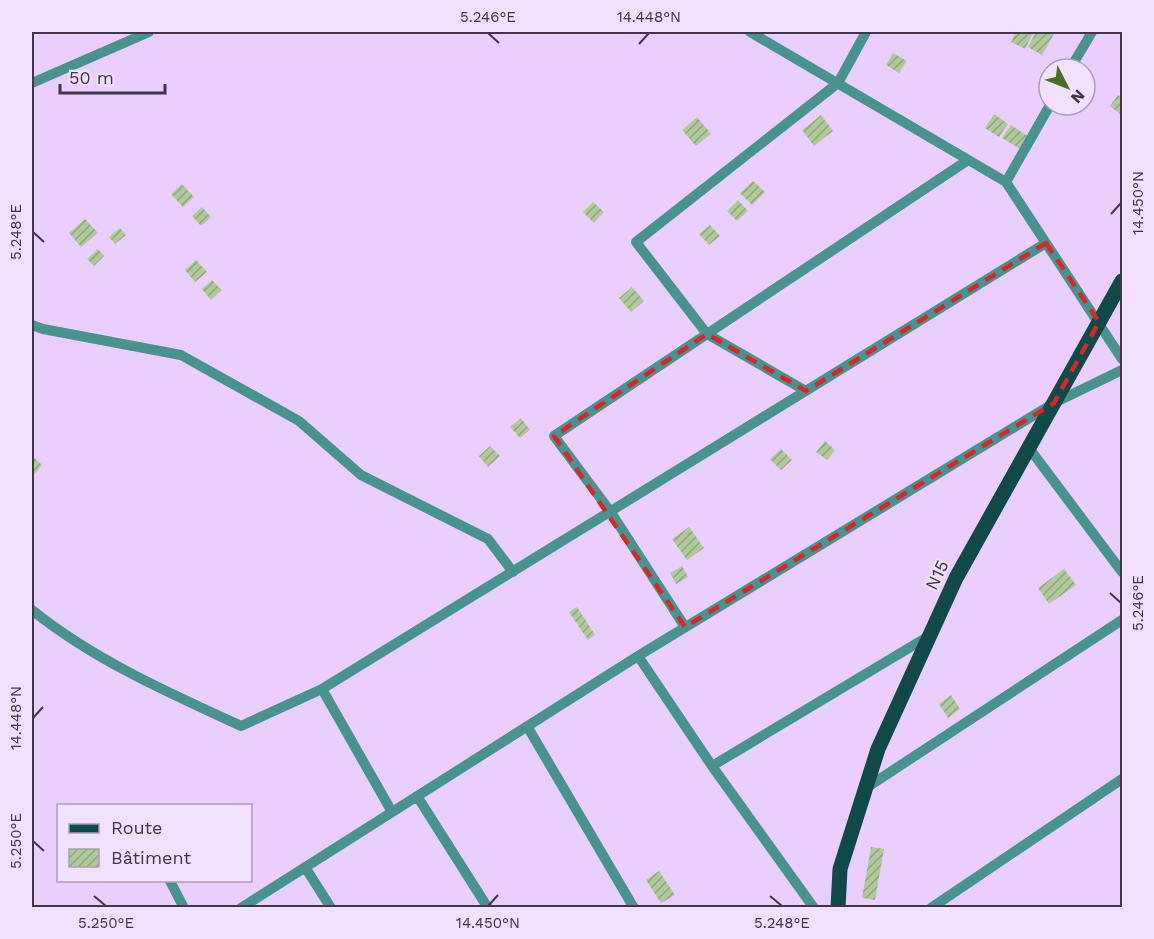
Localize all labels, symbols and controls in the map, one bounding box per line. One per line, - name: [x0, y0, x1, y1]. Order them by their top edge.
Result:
- text: 5.246°E: [460, 8, 516, 26]
- text: 14.448°N: [617, 8, 681, 26]
- scale bar: [60, 57, 165, 95]
- north arrow: [1037, 57, 1097, 117]
- text: 50 m: [69, 67, 114, 88]
- text: N: [1067, 86, 1089, 107]
- text: 14.450°N: [1129, 171, 1147, 235]
- text: 5.248°E: [7, 204, 25, 260]
- street label: N15: [920, 556, 953, 593]
- text: 5.246°E: [1129, 575, 1147, 631]
- text: 14.448°N: [7, 686, 25, 750]
- legend: [57, 804, 252, 882]
- text: 5.250°E: [7, 813, 25, 869]
- text: Route: [111, 817, 163, 838]
- text: Bâtiment: [111, 847, 191, 868]
- text: 5.250°E: [78, 914, 134, 932]
- text: 14.450°N: [456, 914, 520, 932]
- text: 5.248°E: [754, 914, 810, 932]

